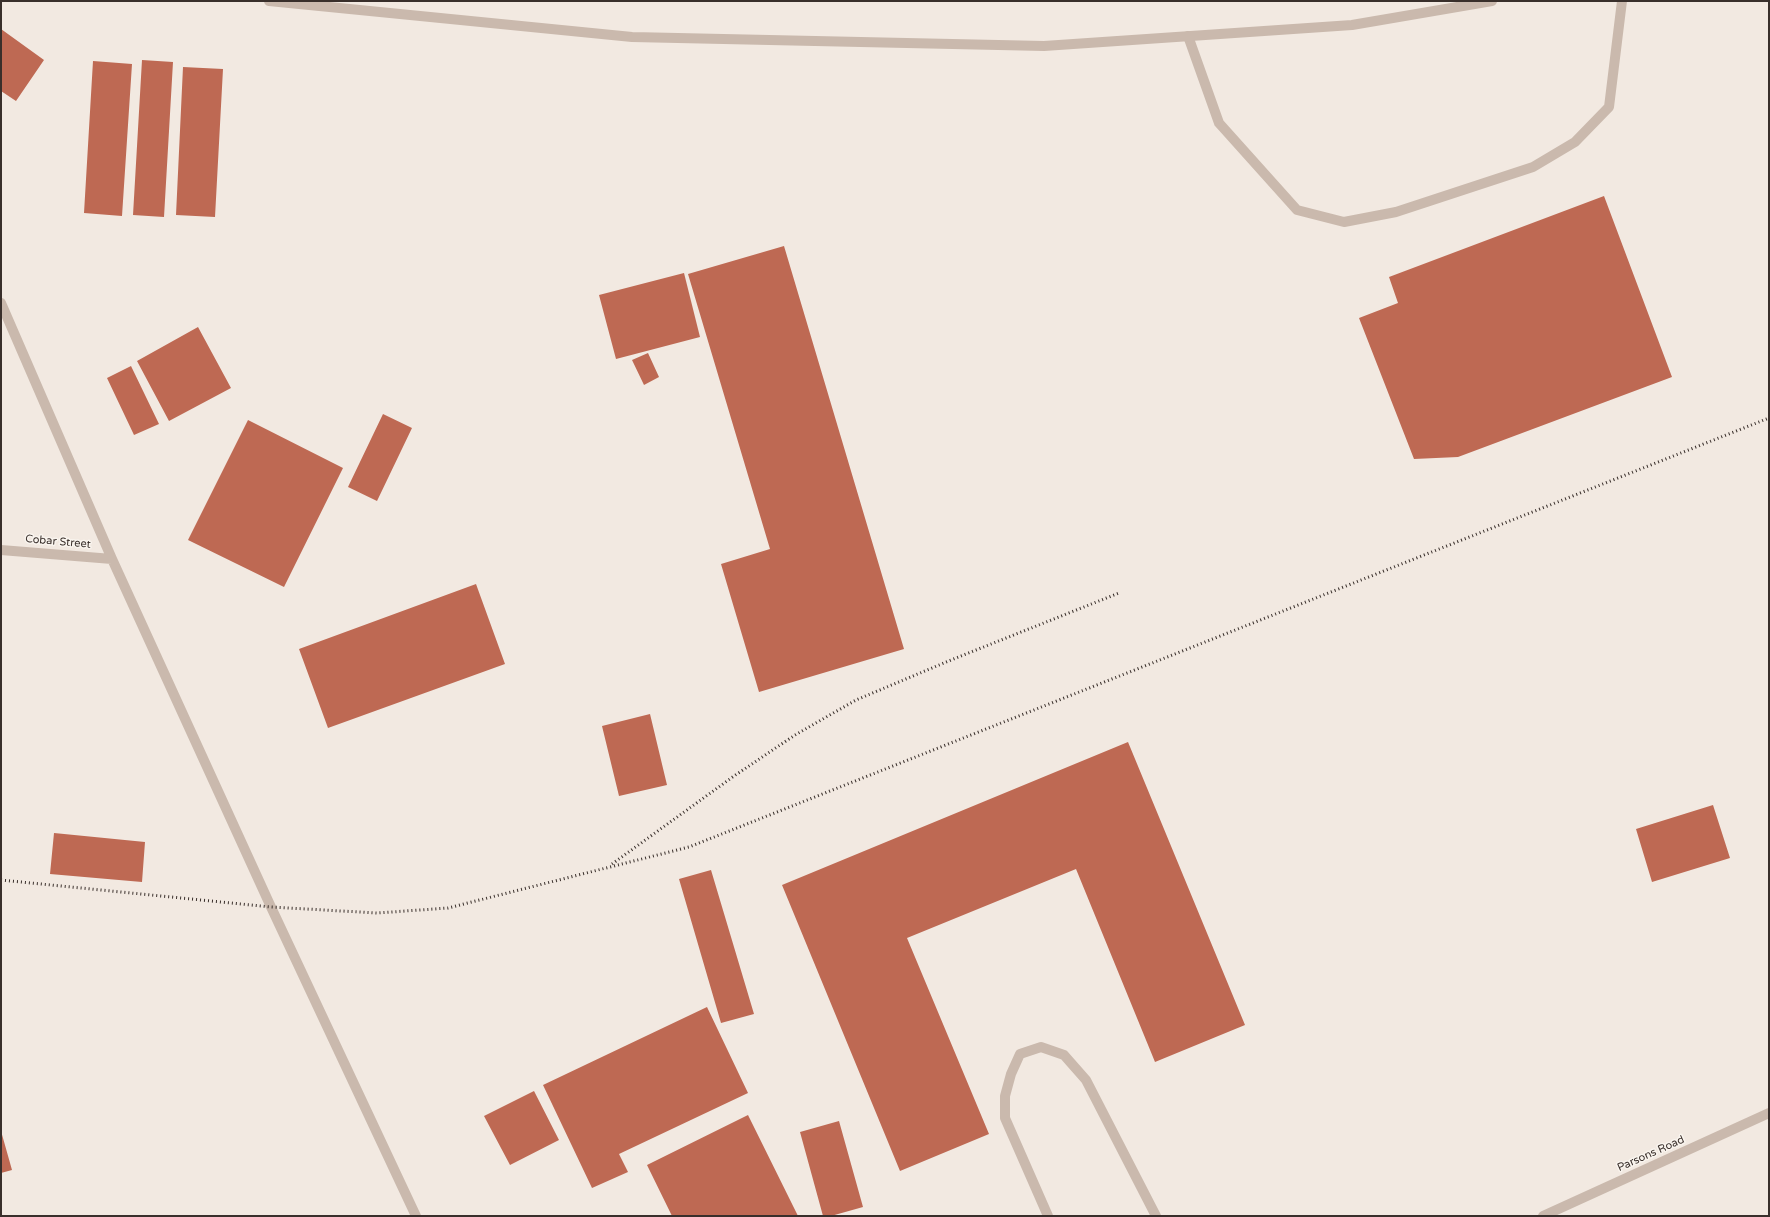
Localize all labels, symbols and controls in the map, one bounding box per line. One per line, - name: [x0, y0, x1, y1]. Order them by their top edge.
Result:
- street label: Cobar Street: [25, 533, 91, 551]
- street label: Parsons Road: [1615, 1133, 1687, 1175]

